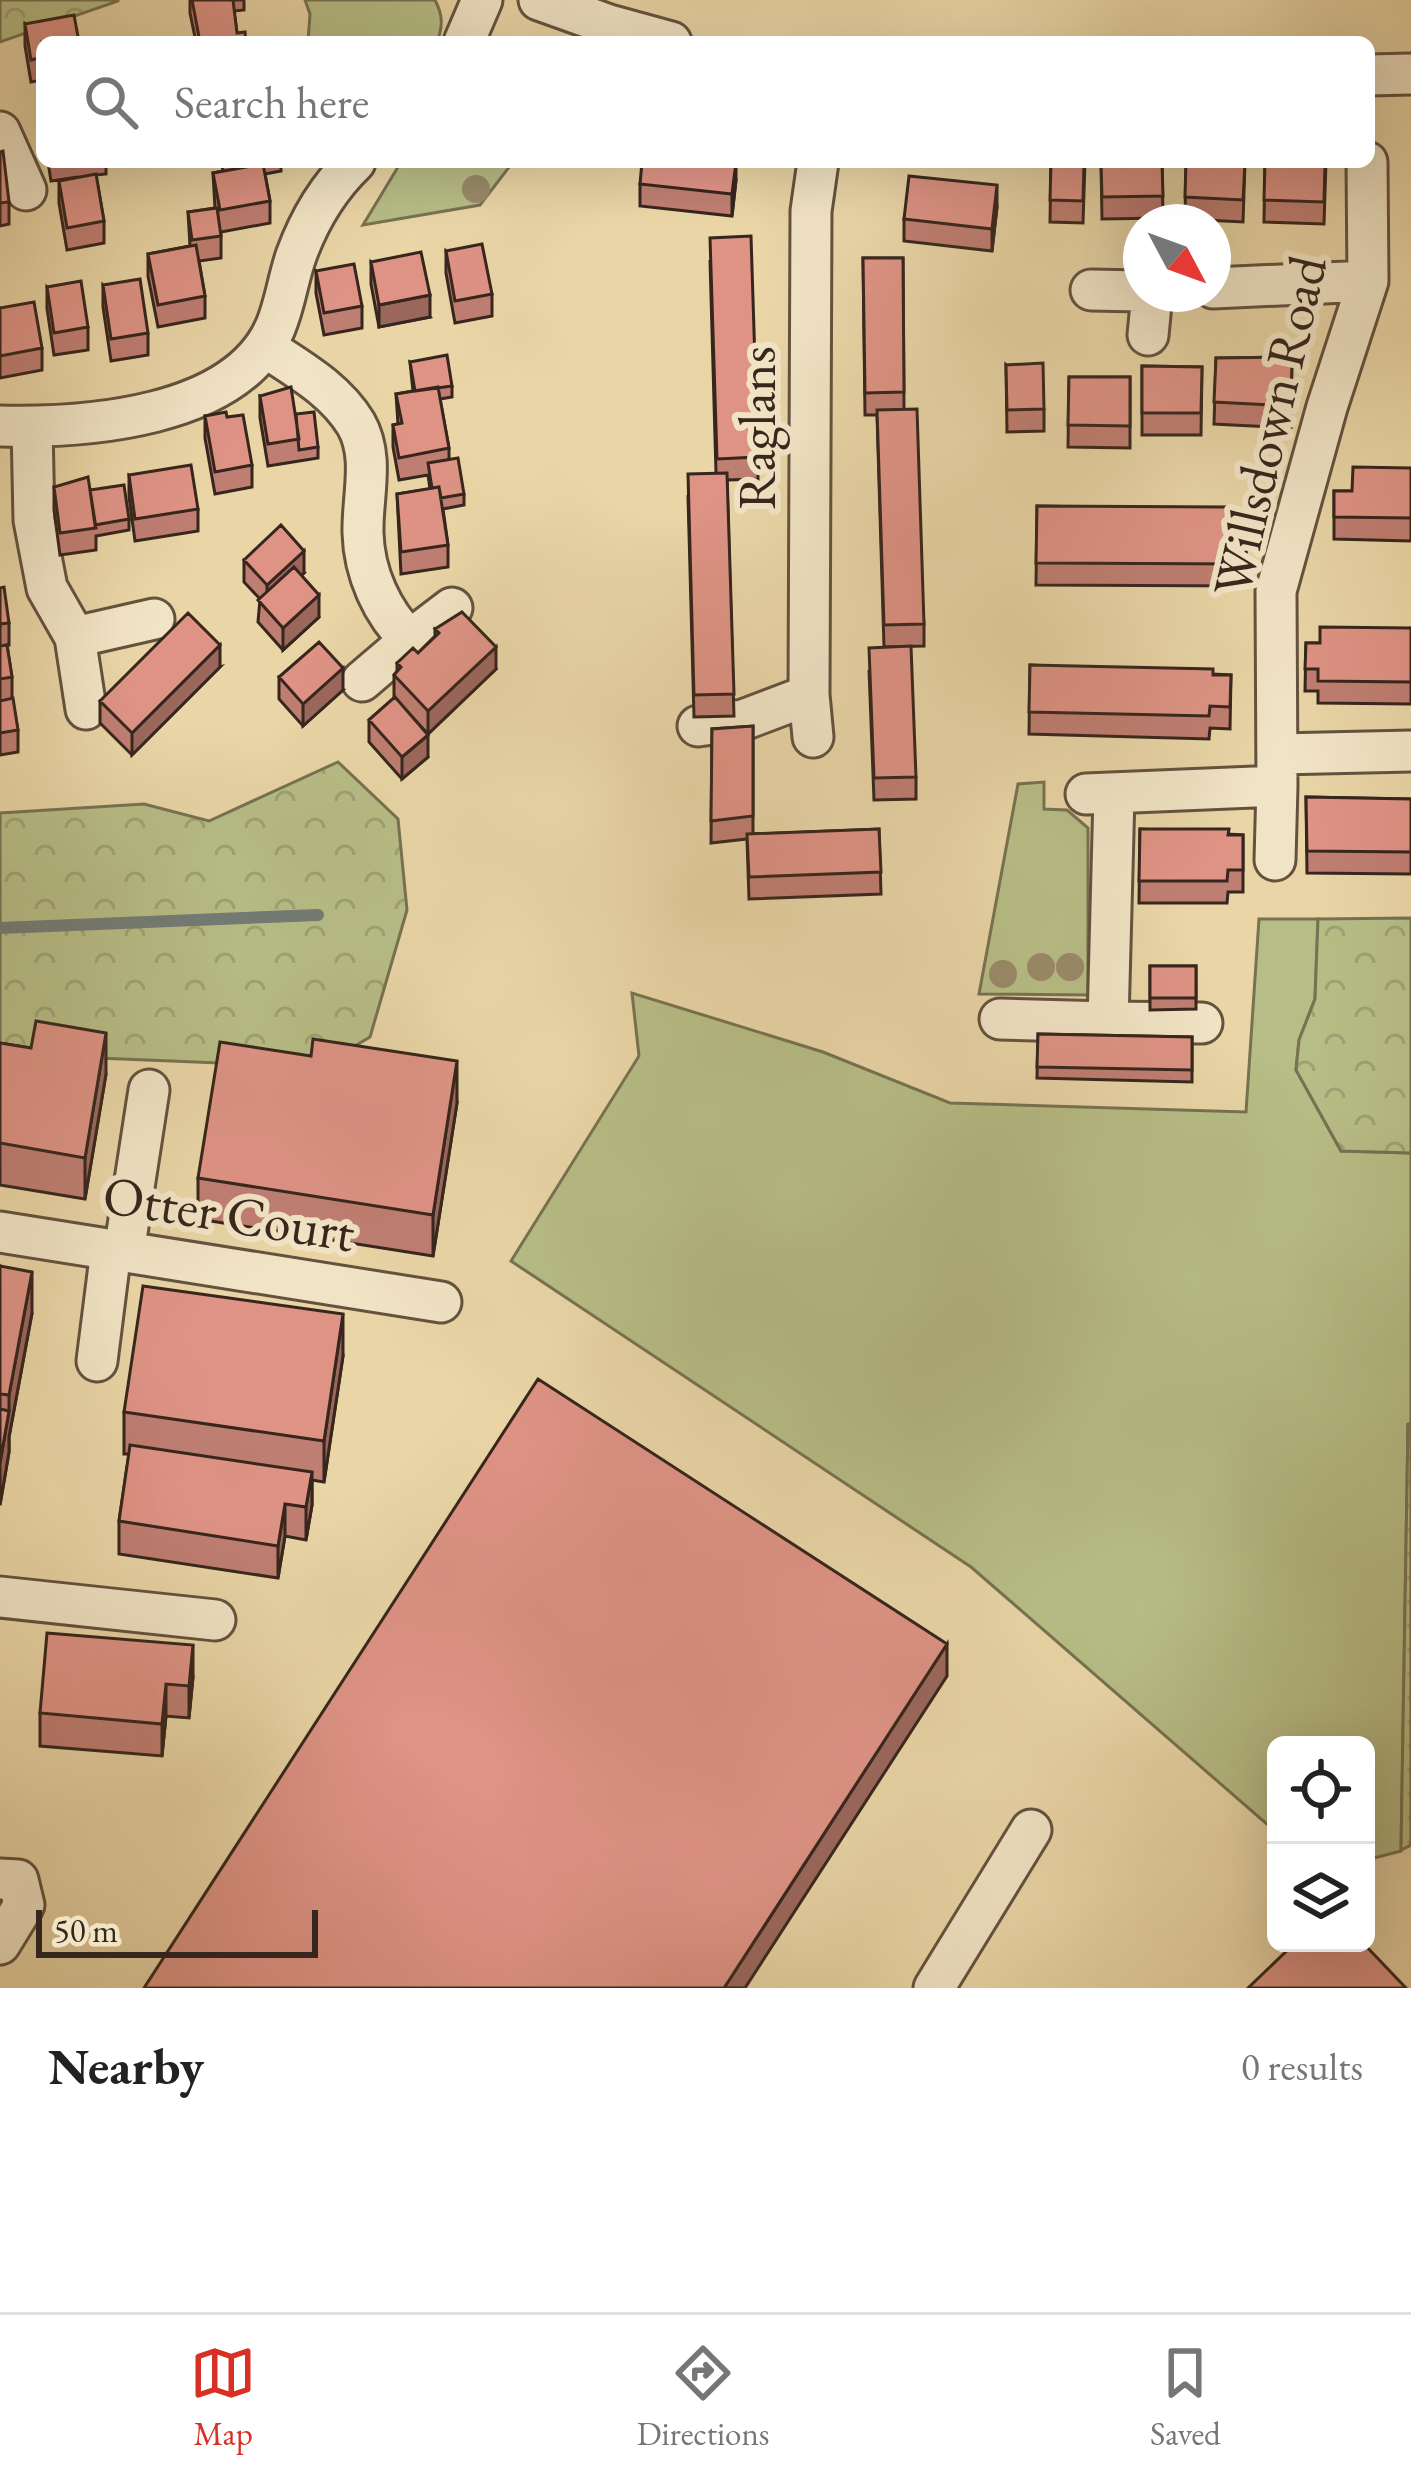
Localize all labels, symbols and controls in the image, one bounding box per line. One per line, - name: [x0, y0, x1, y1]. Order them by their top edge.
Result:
- search box: [36, 36, 1375, 168]
- icon: search: [78, 69, 144, 135]
- text: Search here: [174, 73, 369, 131]
- north arrow: [1123, 204, 1231, 312]
- street label: Willsdown Road: [1196, 248, 1342, 603]
- street label: Raglans: [721, 346, 791, 510]
- street label: Otter Court: [98, 1159, 360, 1267]
- map controls: [1267, 1736, 1375, 1952]
- button: locate: [1267, 1736, 1375, 1844]
- button: layers: [1267, 1844, 1375, 1952]
- scale bar: [36, 1904, 318, 1957]
- text: 50 m: [54, 1909, 118, 1952]
- text: Nearby: [48, 2033, 204, 2099]
- text: 0 results: [1241, 2041, 1363, 2092]
- tab: Map: [190, 2340, 256, 2455]
- tab: Directions: [637, 2340, 770, 2455]
- tab: Saved: [1150, 2340, 1221, 2455]

